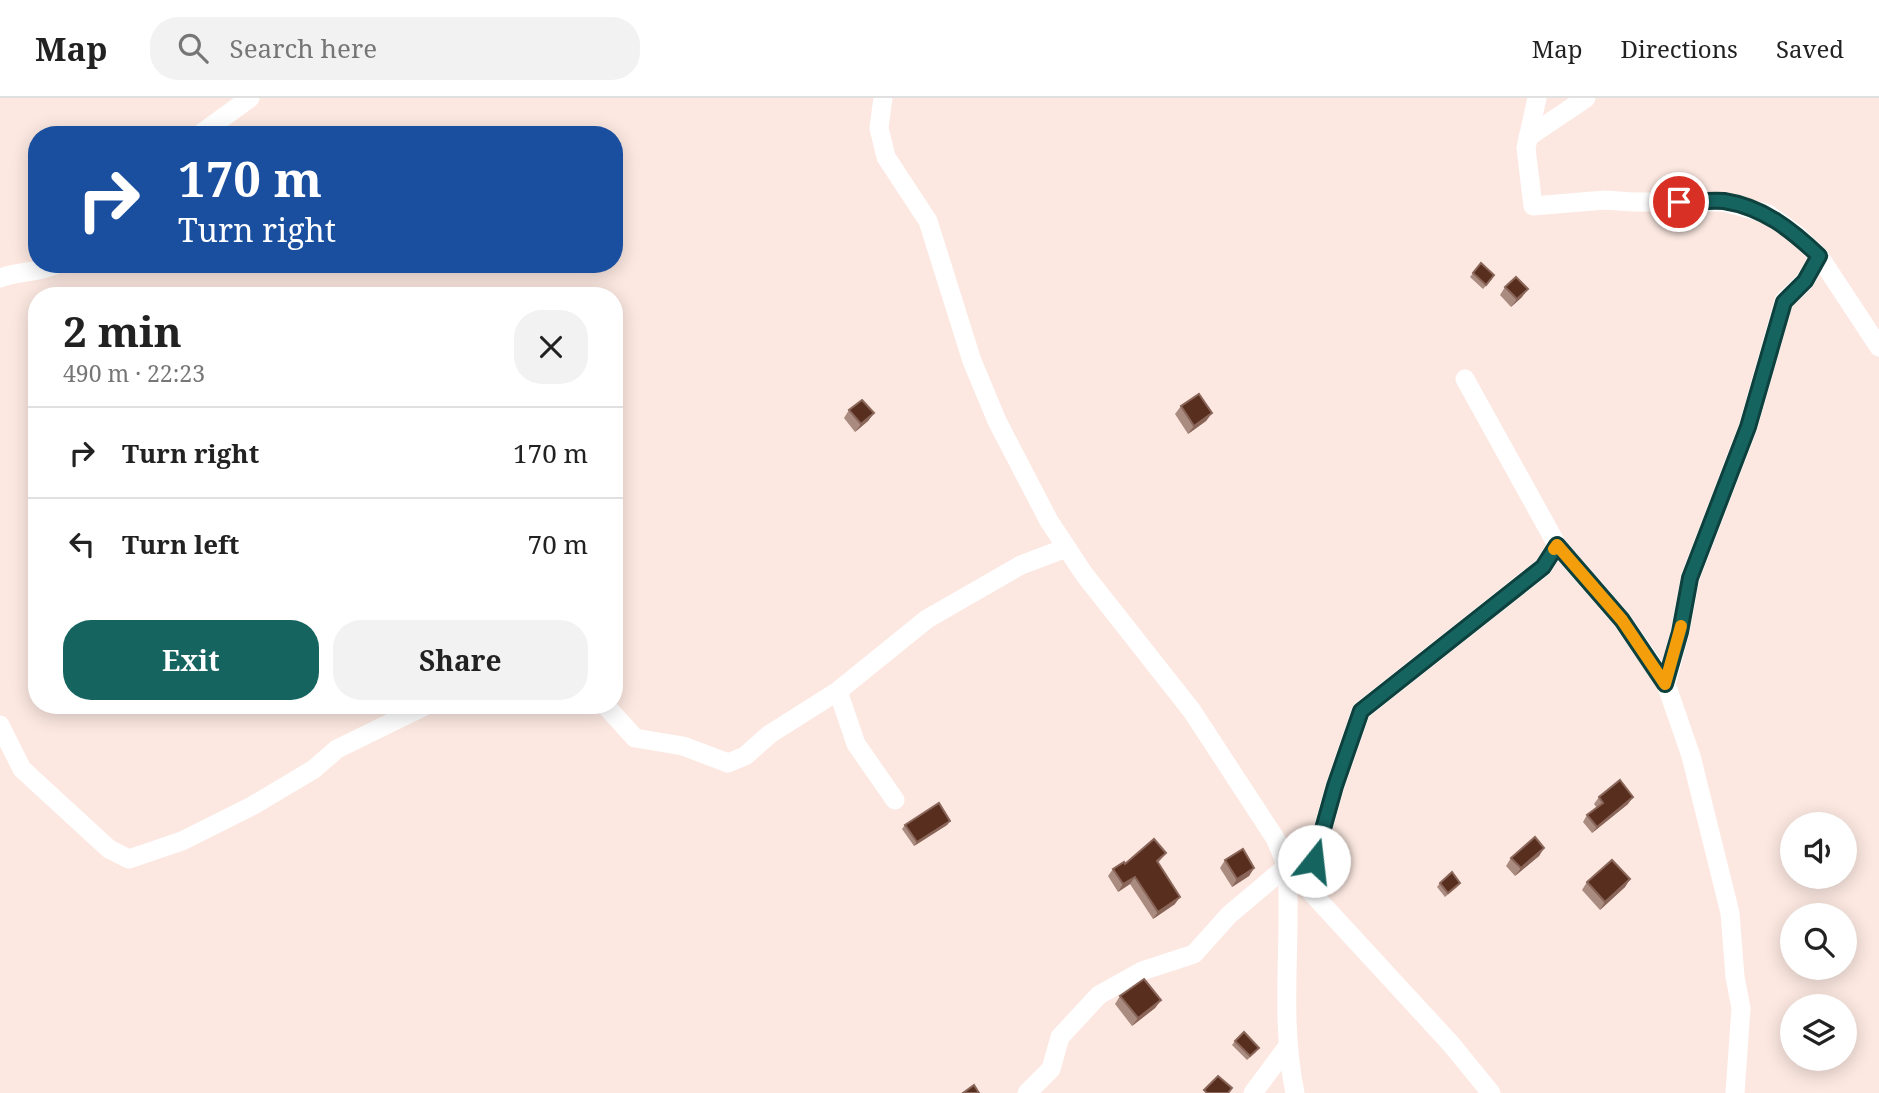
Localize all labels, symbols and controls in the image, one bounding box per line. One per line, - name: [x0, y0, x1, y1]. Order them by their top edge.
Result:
- search box: [150, 17, 640, 80]
- text: Map: [35, 26, 108, 71]
- icon: search: [174, 29, 212, 67]
- text: Search here: [230, 30, 377, 66]
- text: Map: [1532, 32, 1583, 65]
- text: Directions: [1621, 32, 1738, 65]
- text: Saved: [1776, 32, 1844, 65]
- text: 170 m: [178, 145, 322, 211]
- icon: right: [63, 154, 154, 245]
- pin: [1649, 172, 1709, 232]
- icon: arrive: [1660, 183, 1698, 221]
- text: Turn right: [178, 208, 336, 251]
- text: 2 min: [63, 302, 182, 359]
- button: close: [514, 310, 588, 384]
- text: 490 m · 22:23: [63, 357, 205, 389]
- icon: right: [63, 434, 101, 472]
- text: Turn right: [122, 435, 259, 471]
- text: 170 m: [513, 435, 588, 471]
- icon: left: [63, 525, 101, 563]
- text: Turn left: [122, 526, 239, 562]
- text: 70 m: [528, 526, 588, 562]
- button: Exit: [63, 620, 319, 700]
- button: Share: [333, 620, 588, 700]
- map controls: [1780, 812, 1857, 1071]
- button: sound: [1780, 812, 1857, 889]
- position arrow: [1277, 824, 1351, 898]
- button: search: [1780, 903, 1857, 980]
- button: layers: [1780, 994, 1857, 1071]

